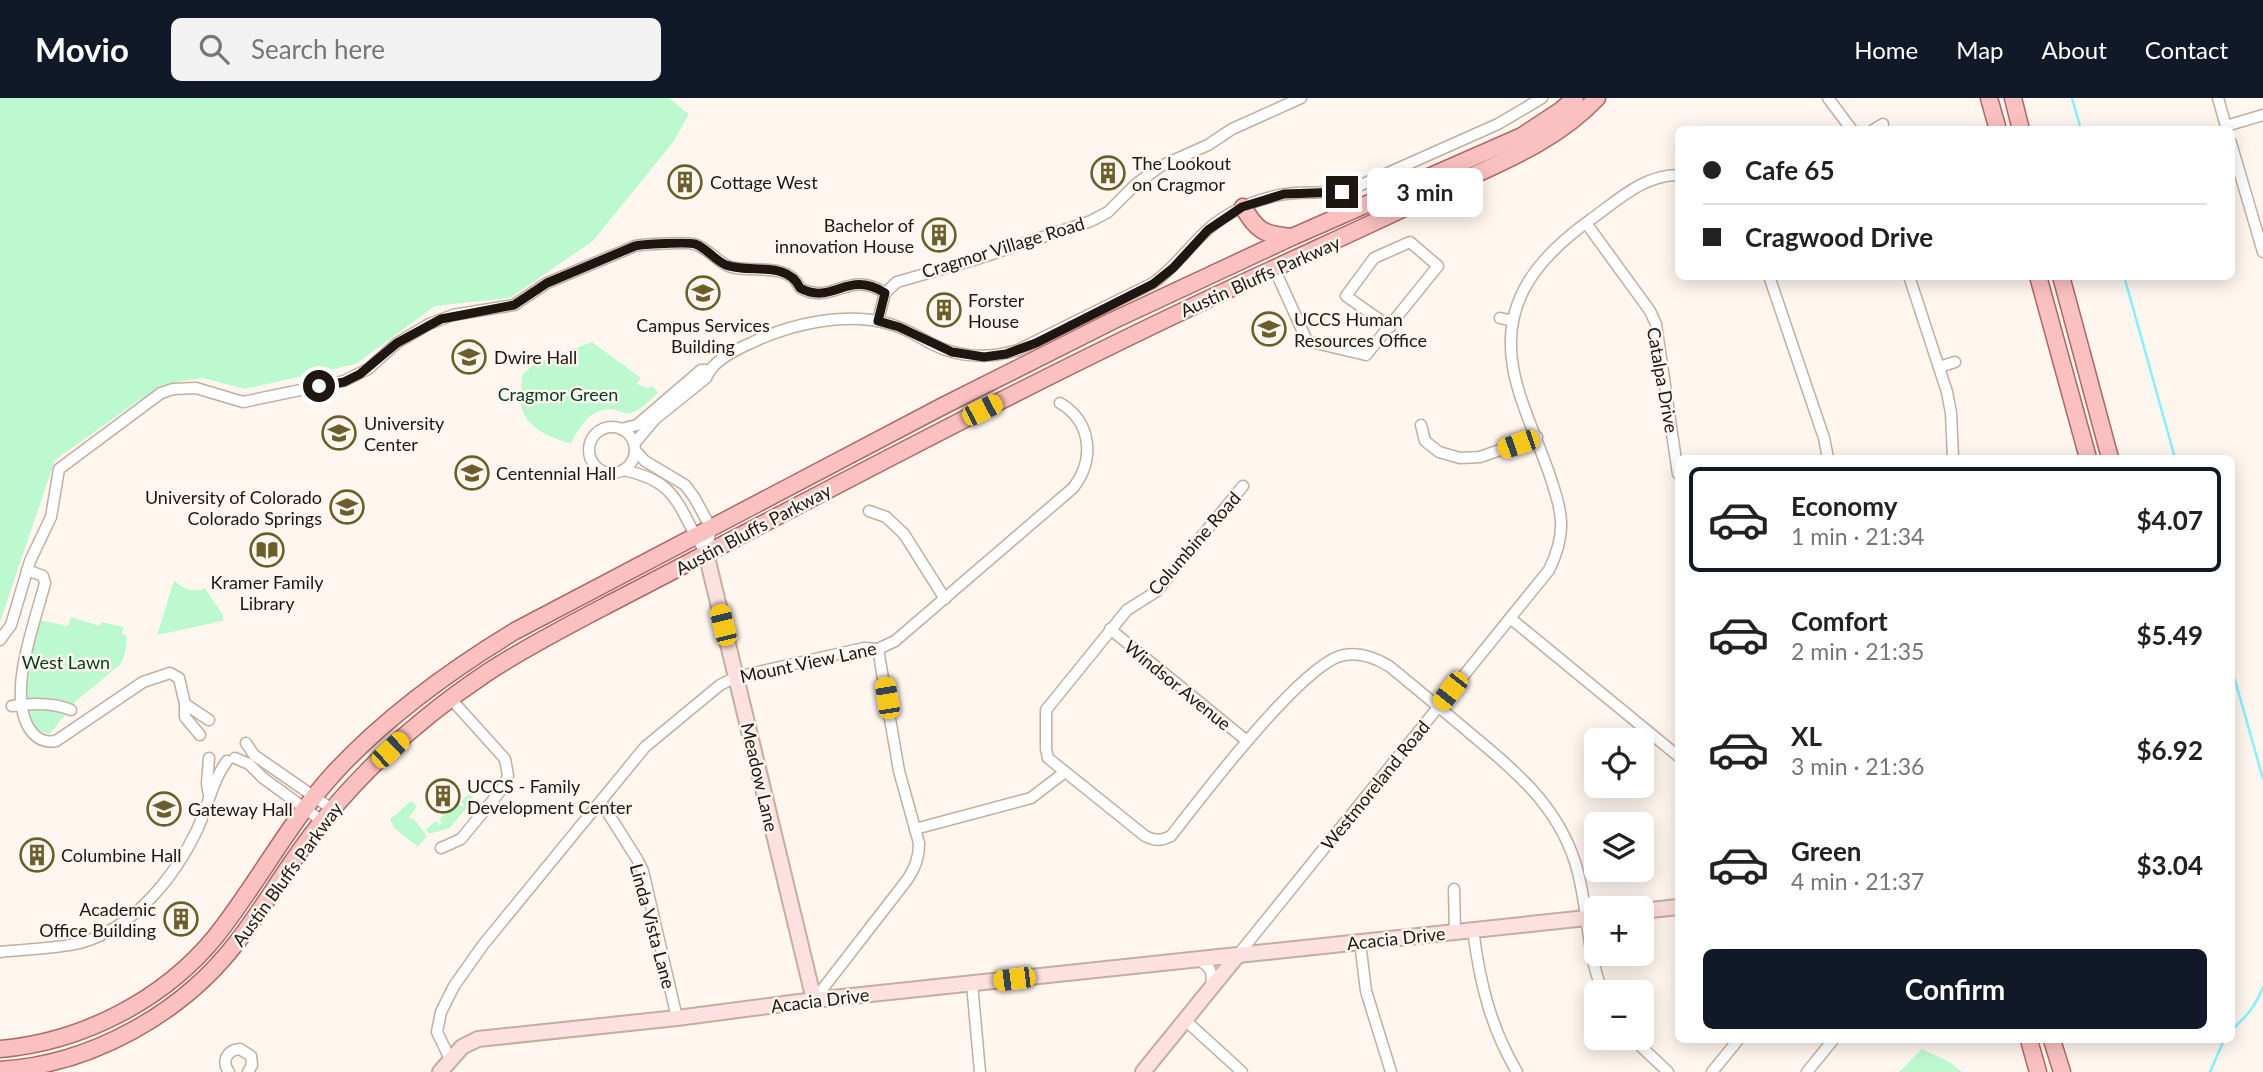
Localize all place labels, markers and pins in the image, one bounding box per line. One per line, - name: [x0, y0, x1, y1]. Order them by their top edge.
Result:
- place label: The Lookout on Cragmor: [1132, 152, 1232, 195]
- building icon: The Lookout on Cragmor: [1089, 154, 1127, 192]
- building icon: Cottage West: [666, 163, 704, 201]
- place label: Cottage West: [710, 171, 818, 193]
- place label: Bachelor of innovation House: [775, 214, 915, 257]
- building icon: Bachelor of innovation House: [920, 216, 958, 254]
- school or university icon: Campus Services Building: [684, 274, 722, 312]
- place label: Forster House: [968, 289, 1025, 332]
- building icon: Forster House: [925, 291, 963, 329]
- place label: UCCS Human Resources Office: [1294, 308, 1427, 351]
- school or university icon: UCCS Human Resources Office: [1250, 310, 1288, 348]
- place label: Campus Services Building: [636, 314, 770, 357]
- school or university icon: Dwire Hall: [450, 338, 488, 376]
- place label: Dwire Hall: [494, 346, 577, 368]
- place label: University Center: [364, 412, 445, 455]
- school or university icon: University Center: [320, 414, 358, 452]
- school or university icon: Centennial Hall: [453, 454, 491, 492]
- place label: Centennial Hall: [496, 462, 616, 484]
- place label: University of Colorado Colorado Springs: [145, 486, 322, 529]
- school or university icon: University of Colorado Colorado Springs: [328, 488, 366, 526]
- library icon: Kramer Family Library: [248, 531, 286, 569]
- place label: Kramer Family Library: [211, 571, 324, 614]
- place label: UCCS - Family Development Center: [467, 775, 632, 818]
- building icon: UCCS - Family Development Center: [424, 777, 462, 815]
- school or university icon: Gateway Hall: [145, 790, 183, 828]
- place label: Gateway Hall: [188, 798, 293, 820]
- building icon: Columbine Hall: [18, 836, 56, 874]
- place label: Columbine Hall: [61, 844, 182, 866]
- place label: Academic Office Building: [39, 898, 156, 941]
- building icon: Academic Office Building: [162, 900, 200, 938]

